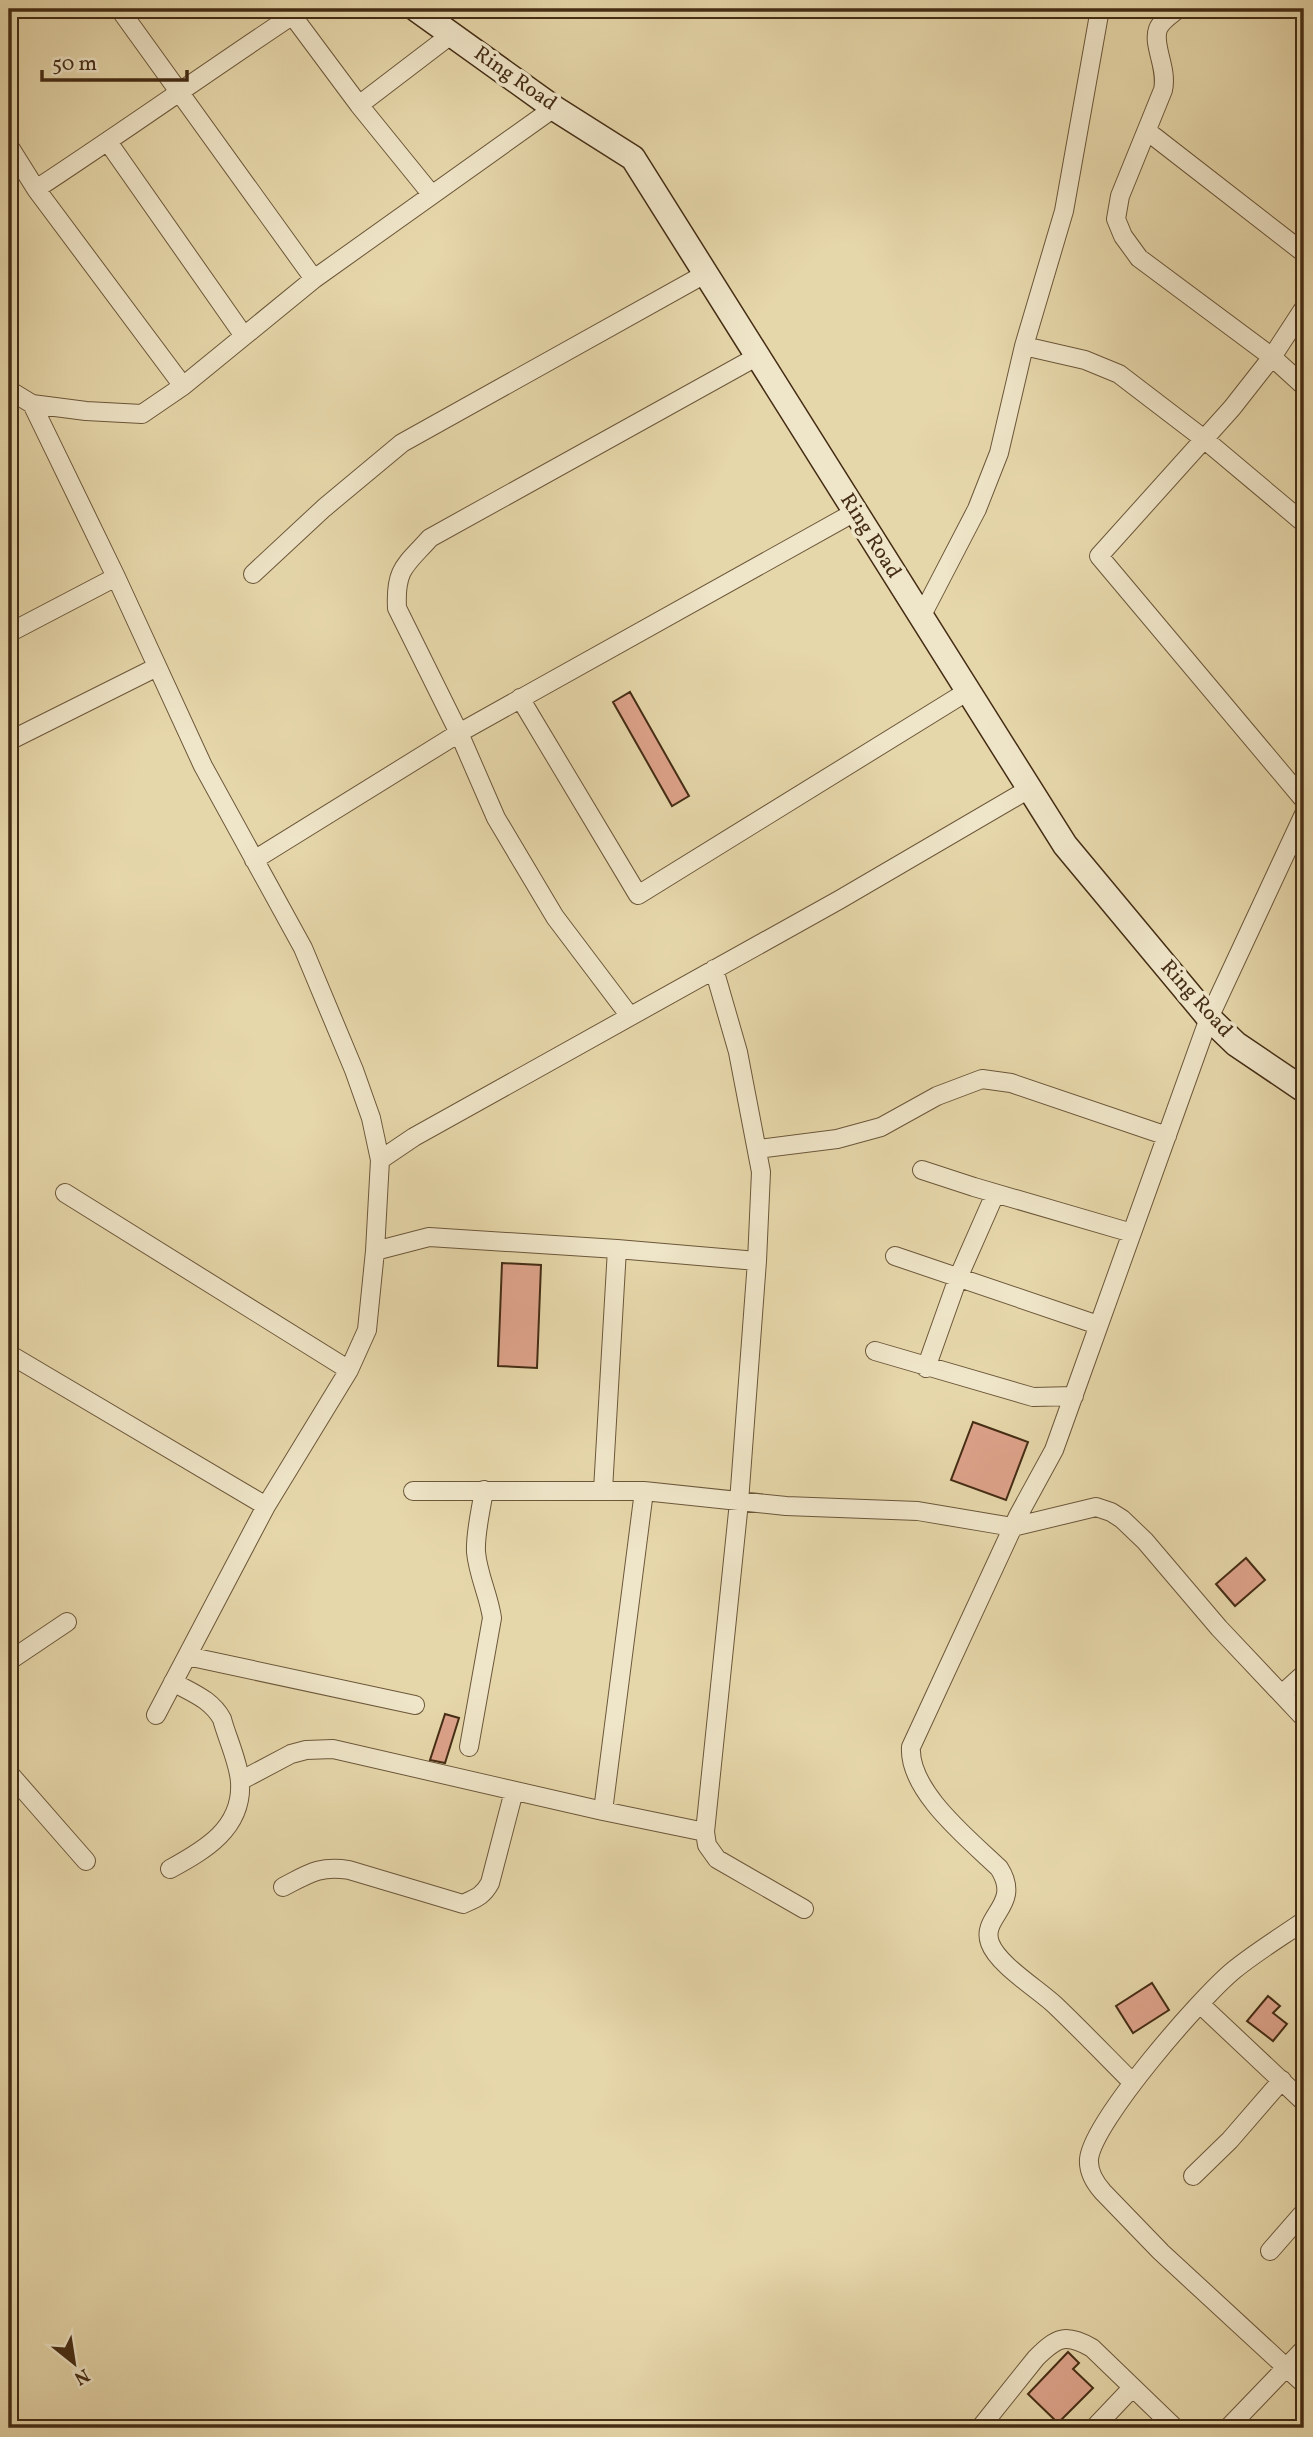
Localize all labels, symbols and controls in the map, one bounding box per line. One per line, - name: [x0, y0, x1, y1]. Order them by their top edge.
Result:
- scale bar: [42, 38, 187, 82]
- street label: Ring Road: [468, 40, 562, 118]
- text: 50 m: [52, 50, 97, 79]
- street label: Ring Road: [832, 488, 908, 584]
- street label: Ring Road: [1153, 954, 1239, 1044]
- north arrow: [38, 2328, 108, 2398]
- text: N: [69, 2361, 94, 2391]

